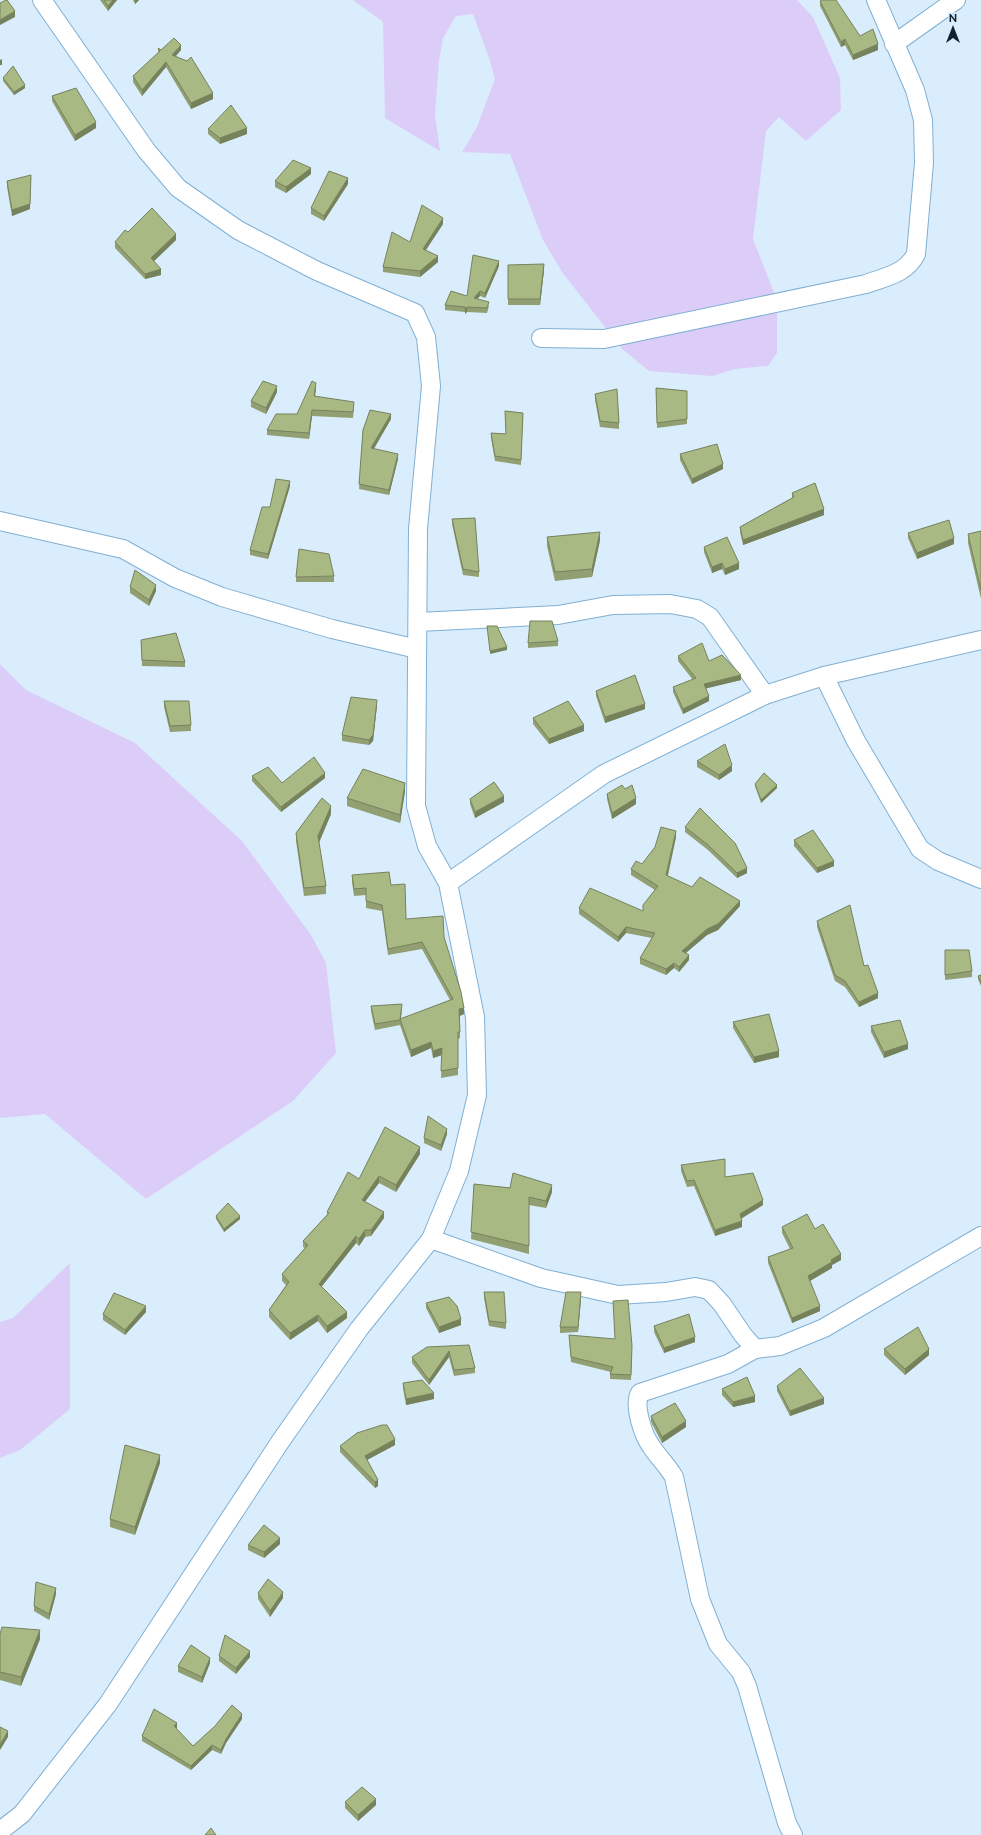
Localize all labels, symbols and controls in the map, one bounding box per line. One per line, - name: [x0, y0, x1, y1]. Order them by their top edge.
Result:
- north arrow: [933, 8, 973, 48]
- text: N: [949, 12, 957, 25]

